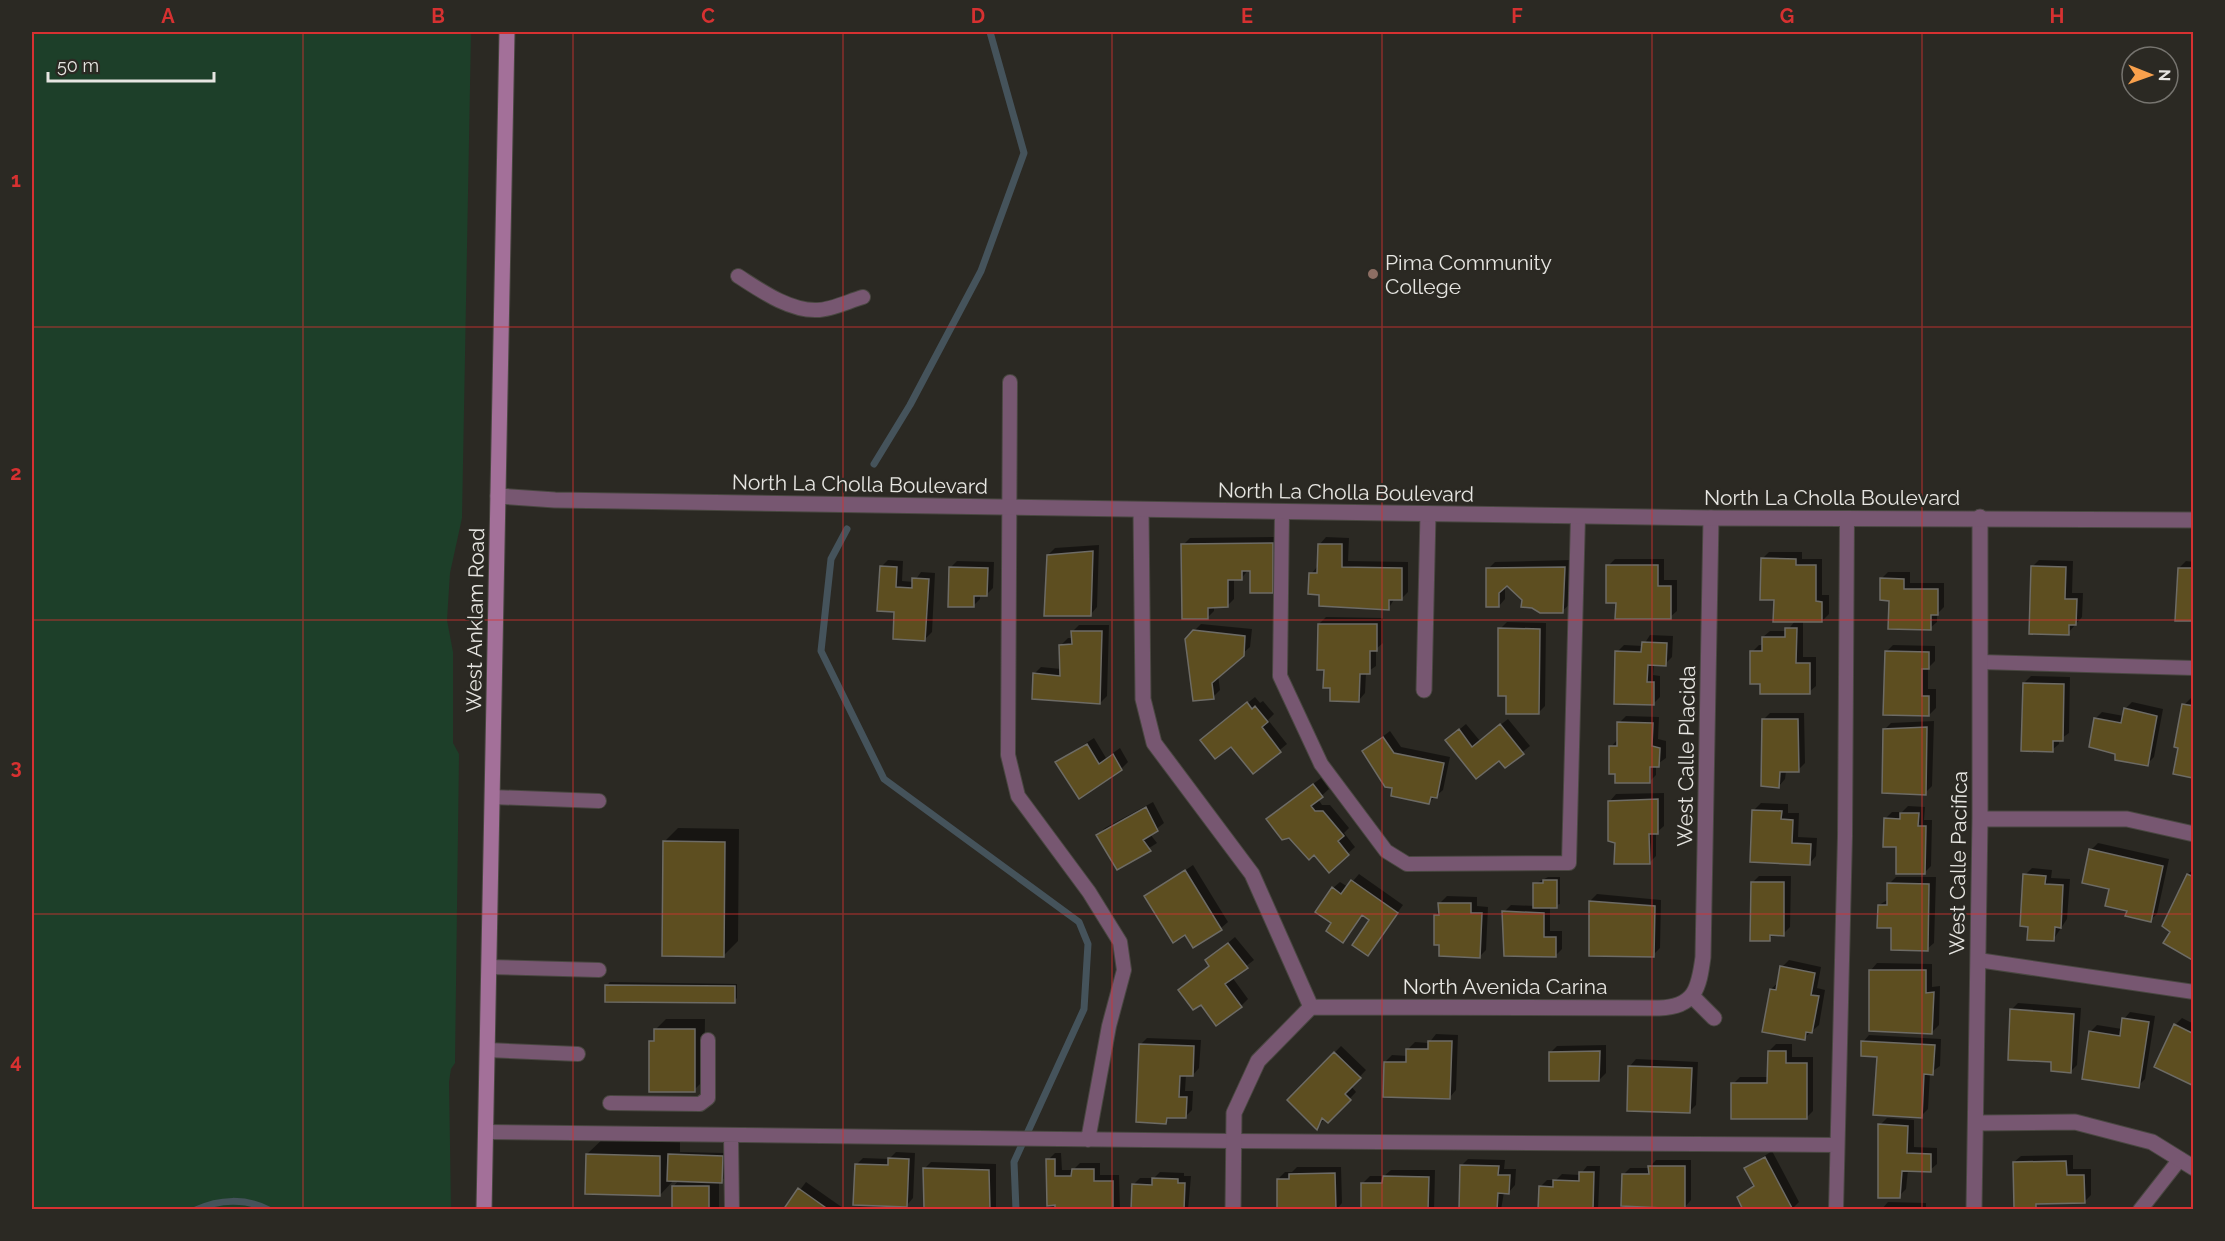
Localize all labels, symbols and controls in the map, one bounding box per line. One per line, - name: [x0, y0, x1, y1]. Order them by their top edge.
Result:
- text: A: [161, 4, 175, 28]
- text: B: [431, 4, 445, 28]
- text: C: [701, 4, 715, 28]
- text: D: [971, 4, 985, 28]
- text: E: [1241, 4, 1253, 28]
- text: F: [1511, 4, 1523, 28]
- text: G: [1780, 4, 1794, 28]
- text: H: [2050, 4, 2064, 28]
- scale bar: [48, 45, 214, 83]
- north arrow: [2120, 45, 2180, 105]
- text: 50 m: [57, 55, 99, 76]
- text: N: [2155, 69, 2174, 82]
- text: 1: [11, 168, 21, 192]
- place label: Pima Community College: [1385, 250, 1552, 299]
- marker: Pima Community College: [1366, 267, 1380, 281]
- text: 2: [10, 461, 22, 485]
- street label: North La Cholla Boulevard: [732, 469, 988, 499]
- street label: North La Cholla Boulevard: [1218, 477, 1474, 507]
- street label: North La Cholla Boulevard: [1704, 485, 1960, 510]
- street label: West Anklam Road: [461, 528, 489, 712]
- street label: West Calle Placida: [1672, 665, 1700, 847]
- text: 3: [10, 755, 22, 779]
- street label: West Calle Pacifica: [1944, 771, 1972, 955]
- street label: North Avenida Carina: [1403, 974, 1607, 999]
- text: 4: [10, 1049, 22, 1073]

